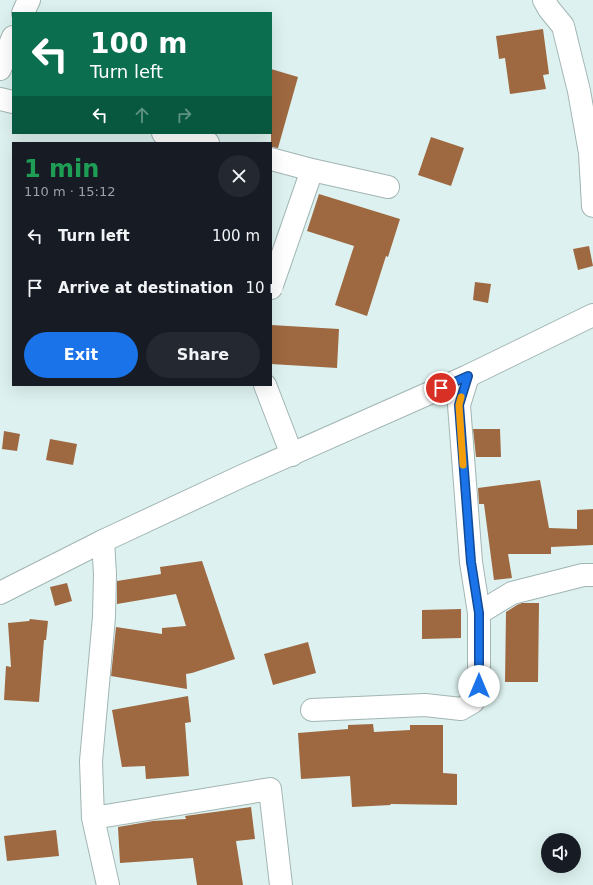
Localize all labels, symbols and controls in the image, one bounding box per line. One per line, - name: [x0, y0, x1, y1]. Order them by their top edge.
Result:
- text: 100 m: [90, 27, 187, 60]
- icon: left: [24, 28, 76, 80]
- text: Turn left: [90, 61, 163, 82]
- icon: left: [89, 104, 111, 126]
- icon: ahead: [131, 104, 153, 126]
- icon: right: [173, 104, 195, 126]
- text: 1 min: [24, 155, 99, 183]
- button: close: [218, 155, 260, 197]
- text: 110 m · 15:12: [24, 184, 115, 199]
- icon: left: [24, 225, 46, 247]
- text: Turn left: [58, 227, 130, 245]
- text: 100 m: [212, 227, 260, 245]
- icon: arrive: [24, 277, 46, 299]
- text: Arrive at destination: [58, 279, 233, 297]
- text: 10 m: [245, 279, 284, 297]
- button: Exit: [24, 332, 138, 378]
- button: Share: [146, 332, 260, 378]
- pin: [424, 371, 458, 405]
- icon: arrive: [430, 377, 452, 399]
- position arrow: [458, 665, 500, 707]
- map controls: [541, 833, 581, 873]
- button: sound: [541, 833, 581, 873]

